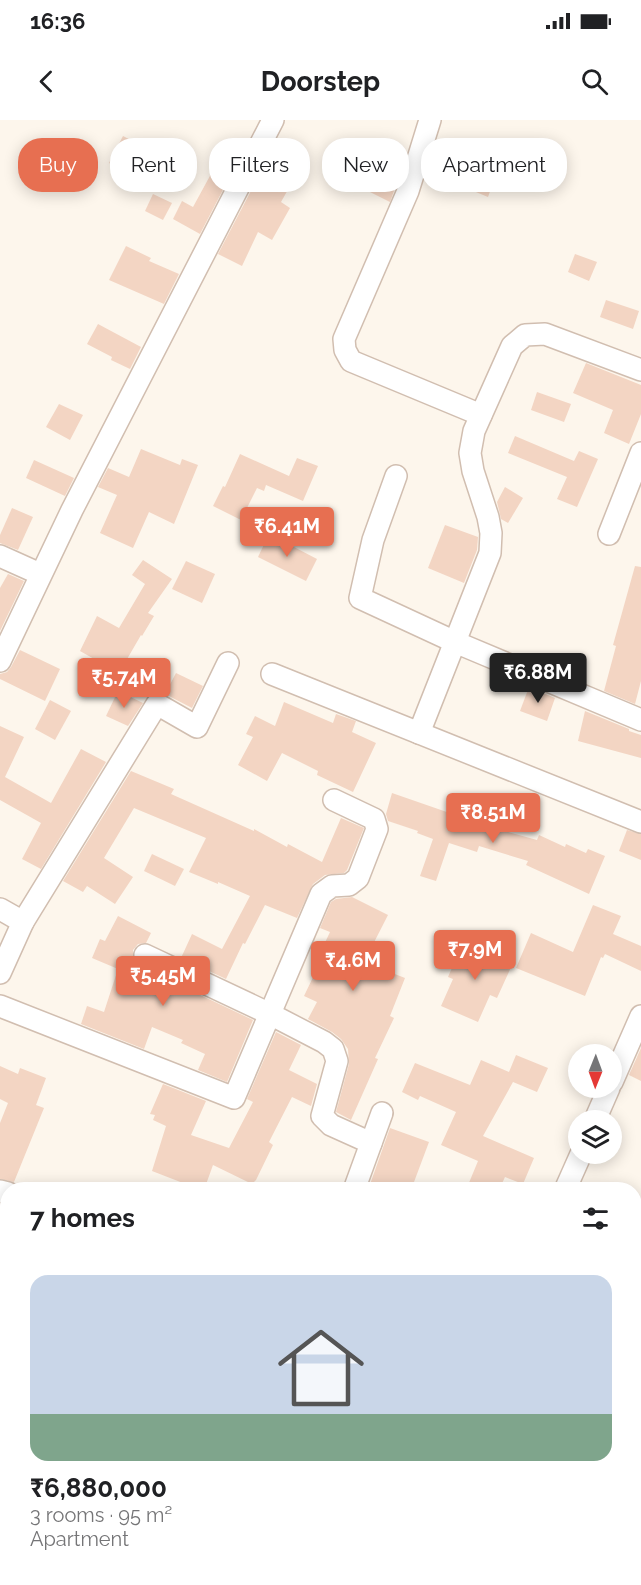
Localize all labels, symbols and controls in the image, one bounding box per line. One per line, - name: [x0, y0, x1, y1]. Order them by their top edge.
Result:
- text: 16:36: [30, 8, 85, 34]
- icon: back: [30, 65, 63, 98]
- icon: search: [578, 65, 611, 98]
- text: Doorstep: [261, 66, 380, 97]
- chip: Buy: [18, 138, 98, 192]
- chip: Rent: [110, 138, 197, 192]
- chip: Filters: [209, 138, 310, 192]
- chip: New: [322, 138, 409, 192]
- chip: Apartment: [421, 138, 567, 192]
- pin: ₹6.41M: [238, 507, 336, 558]
- text: ₹6.41M: [254, 514, 320, 538]
- pin: ₹6.88M: [489, 653, 587, 704]
- pin: ₹5.74M: [75, 658, 173, 709]
- text: ₹6.88M: [504, 660, 572, 684]
- text: ₹5.74M: [91, 665, 157, 689]
- pin: ₹8.51M: [444, 793, 542, 844]
- text: ₹8.51M: [460, 800, 526, 824]
- pin: ₹7.9M: [433, 930, 517, 981]
- text: ₹7.9M: [448, 937, 502, 961]
- pin: ₹4.6M: [311, 941, 395, 992]
- text: ₹4.6M: [325, 948, 381, 972]
- pin: ₹5.45M: [114, 956, 212, 1007]
- text: ₹5.45M: [130, 963, 196, 987]
- north arrow: [568, 1044, 622, 1098]
- map controls: [568, 1044, 622, 1164]
- button: layers: [568, 1110, 622, 1164]
- icon: filters: [579, 1202, 612, 1235]
- text: 7 homes: [30, 1203, 135, 1233]
- icon: home: [267, 1314, 375, 1422]
- text: ₹6,880,000: [30, 1473, 167, 1503]
- text: 3 rooms · 95 m²: [30, 1503, 172, 1527]
- text: Apartment: [30, 1527, 129, 1551]

